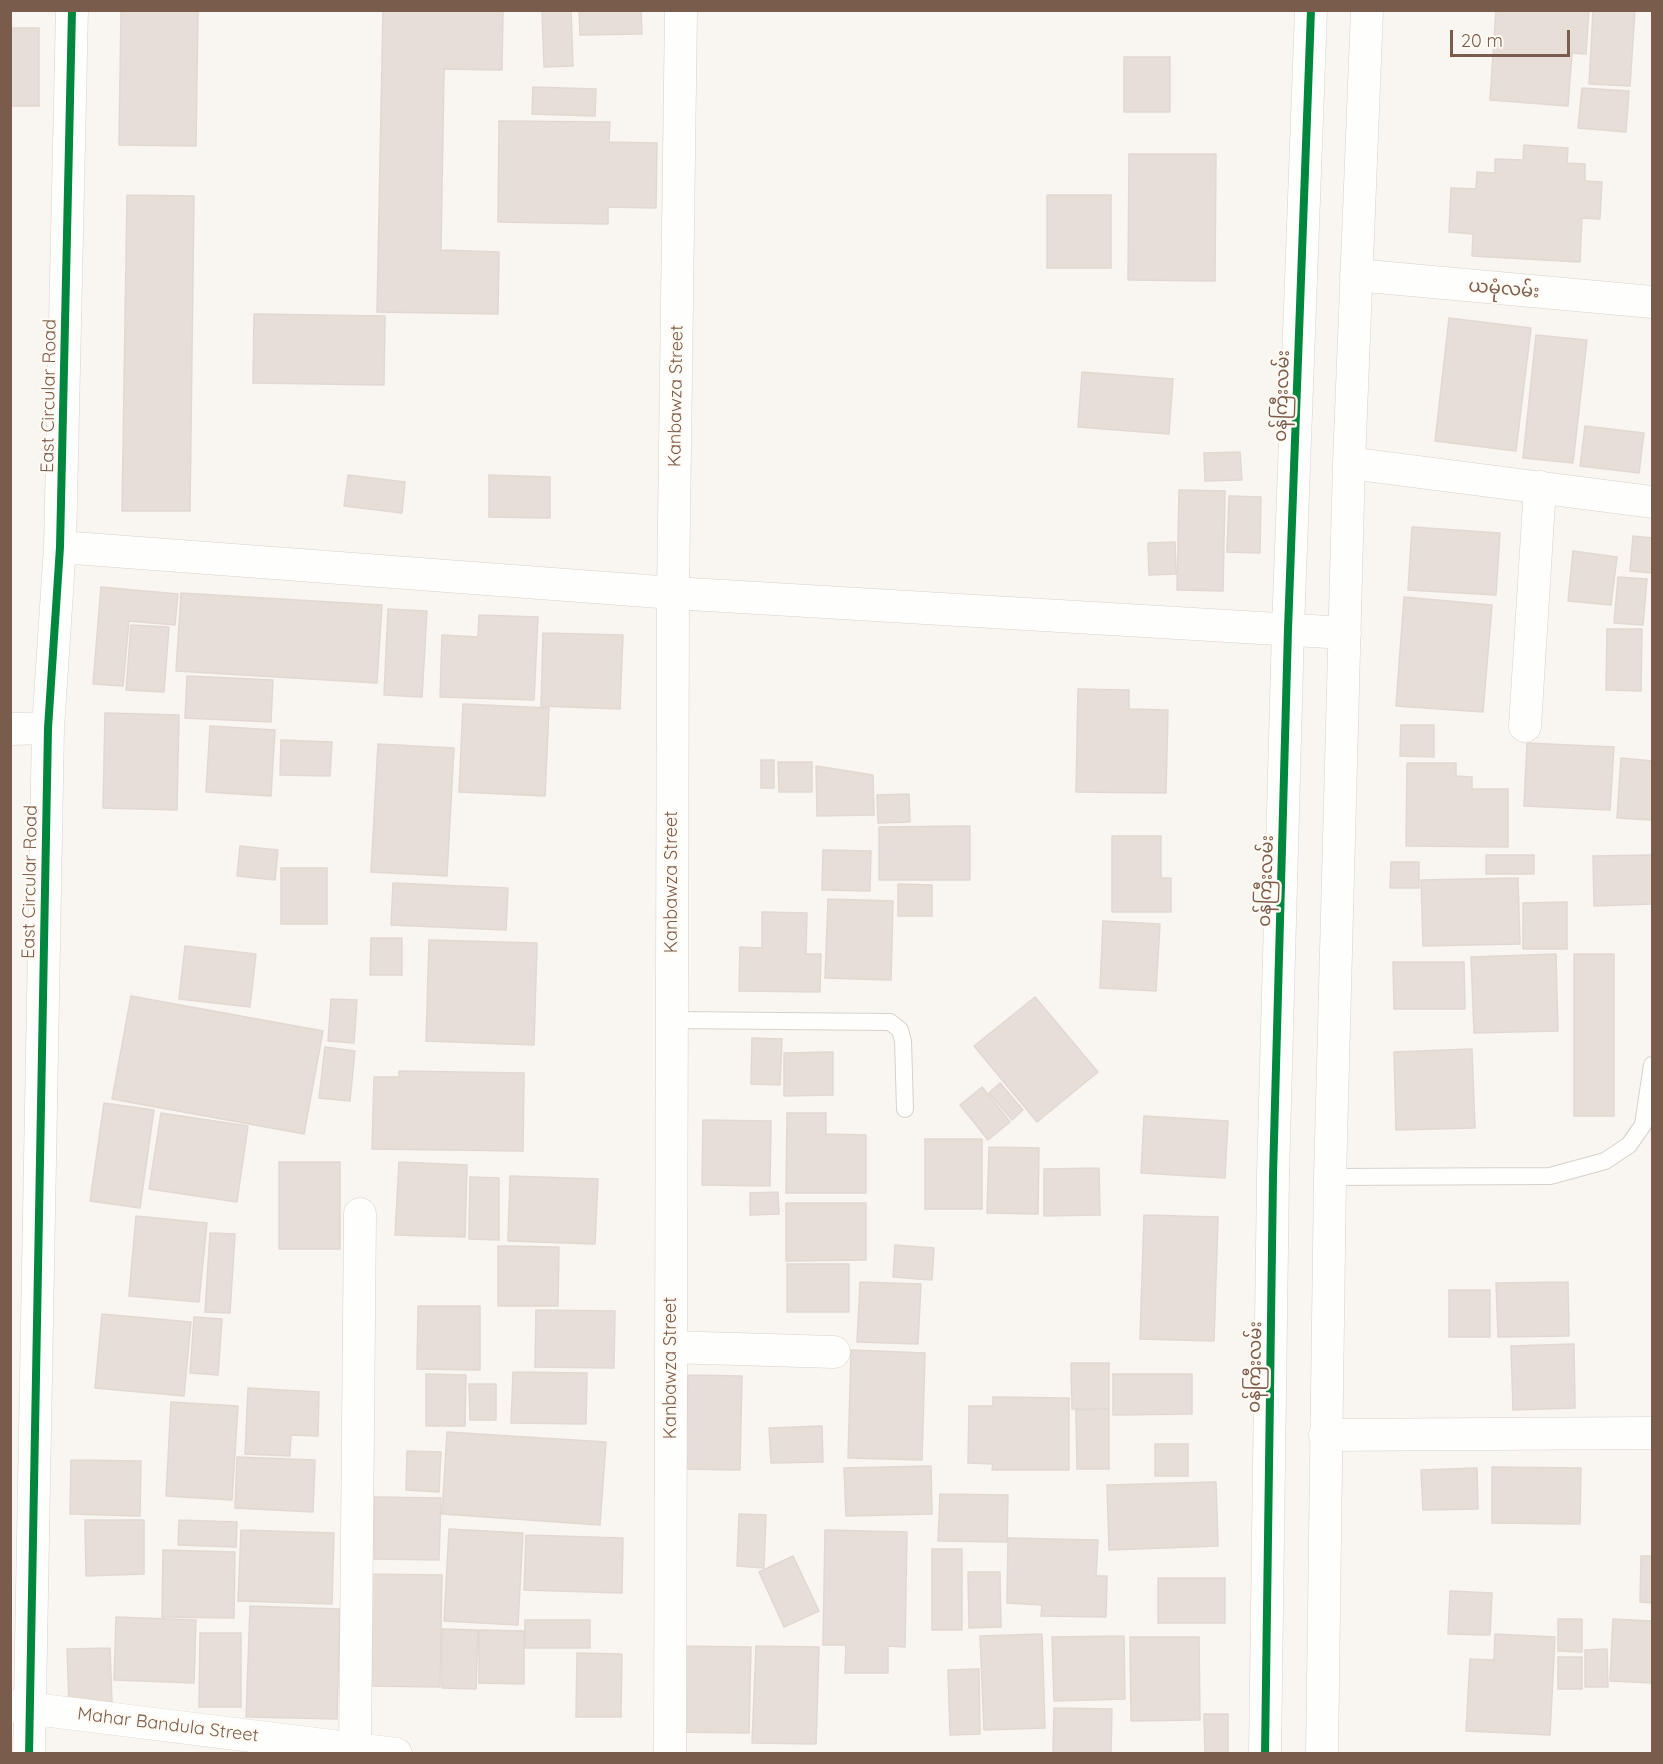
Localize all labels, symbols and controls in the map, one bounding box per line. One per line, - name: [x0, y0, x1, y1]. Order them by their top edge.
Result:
- scale bar: [1453, 18, 1573, 56]
- text: 20 m: [1461, 29, 1503, 52]
- street label: ယမုံလမ်း: [1468, 275, 1540, 303]
- street label: East Circular Road: [37, 319, 61, 473]
- street label: Kanbawza Street: [664, 325, 688, 467]
- street label: ဝန်ကြီးလမ်း: [1270, 350, 1294, 442]
- street label: East Circular Road: [18, 805, 42, 959]
- street label: Kanbawza Street: [661, 811, 683, 953]
- street label: ဝန်ကြီးလမ်း: [1254, 835, 1278, 927]
- street label: Kanbawza Street: [660, 1297, 682, 1439]
- street label: ဝန်ကြီးလမ်း: [1243, 1321, 1267, 1413]
- street label: Mahar Bandula Street: [76, 1703, 260, 1747]

